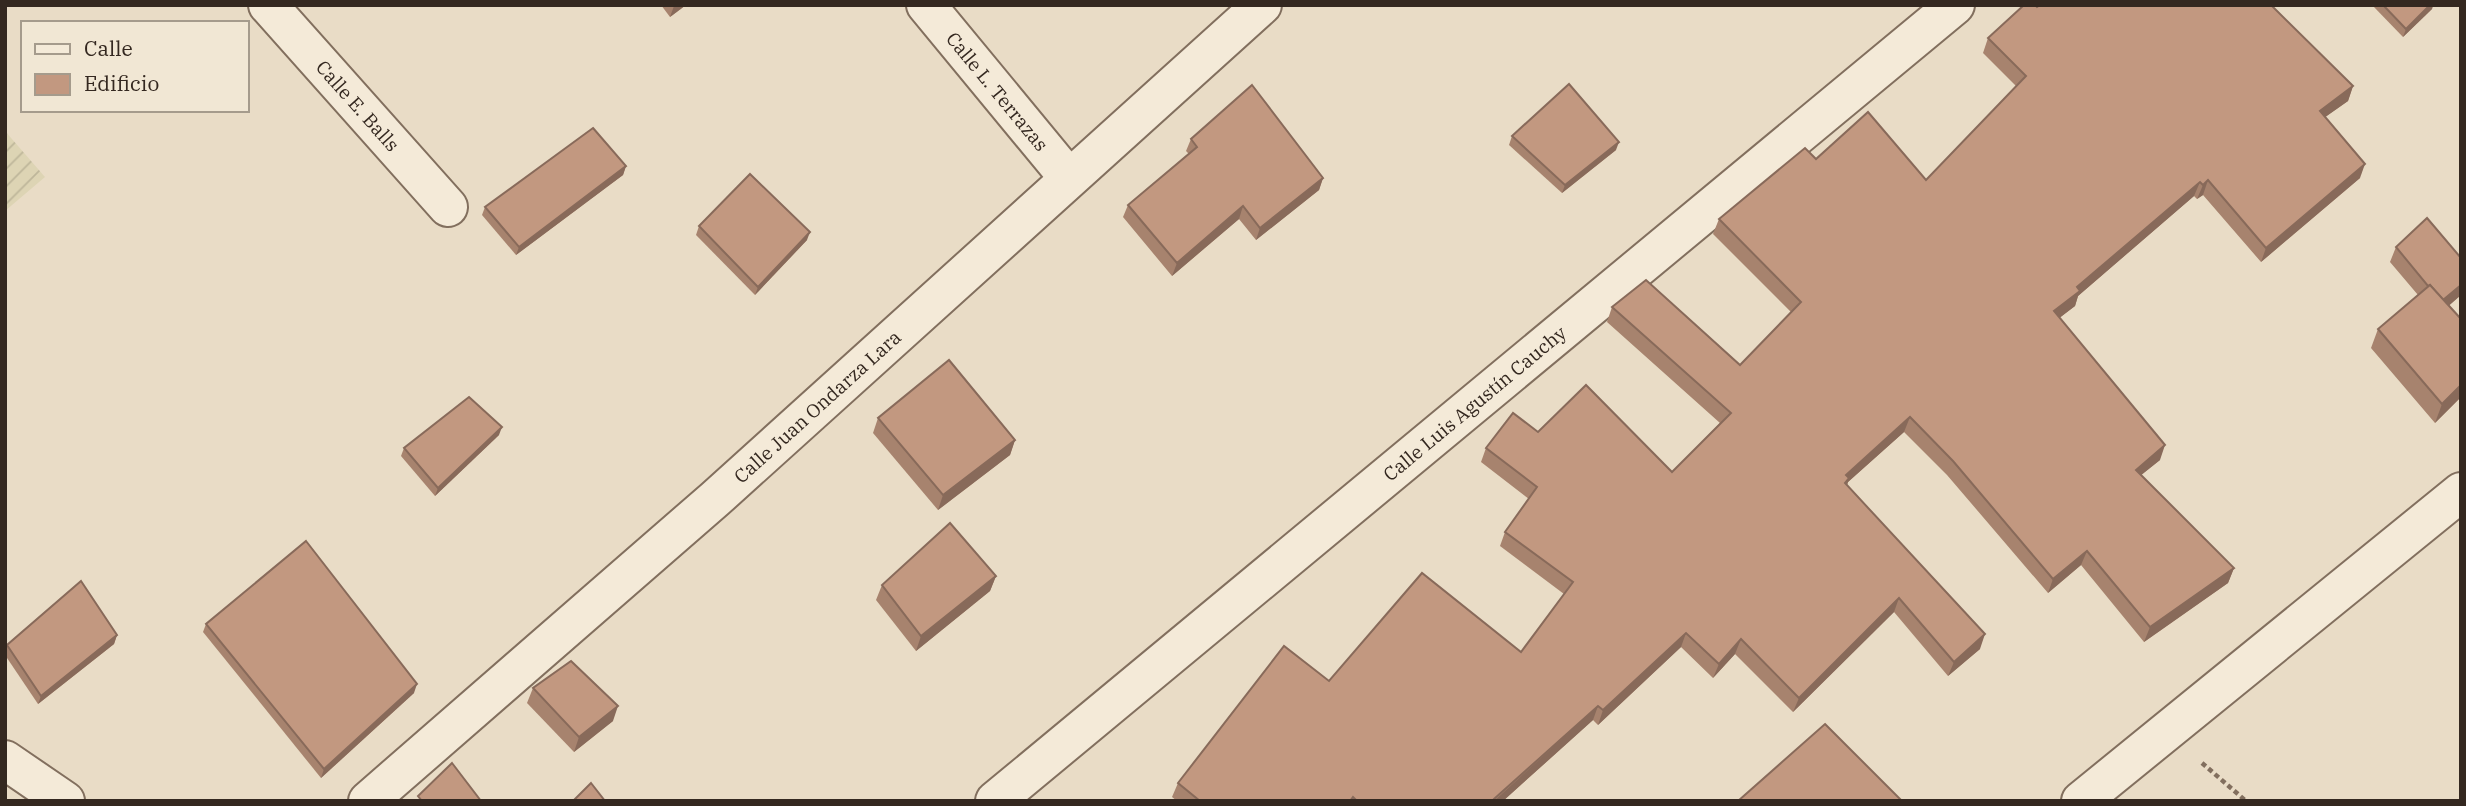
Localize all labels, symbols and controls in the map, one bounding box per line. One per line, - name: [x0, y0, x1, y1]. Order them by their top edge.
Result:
- legend: [21, 21, 248, 112]
- street label: Calle L. Terrazas: [941, 27, 1054, 156]
- text: Calle: [84, 34, 133, 62]
- street label: Calle E. Balls: [311, 55, 405, 156]
- text: Edificio: [84, 69, 159, 97]
- street label: Calle Luis Agustín Cauchy: [1378, 320, 1572, 486]
- street label: Calle Juan Ondarza Lara: [729, 325, 906, 488]

